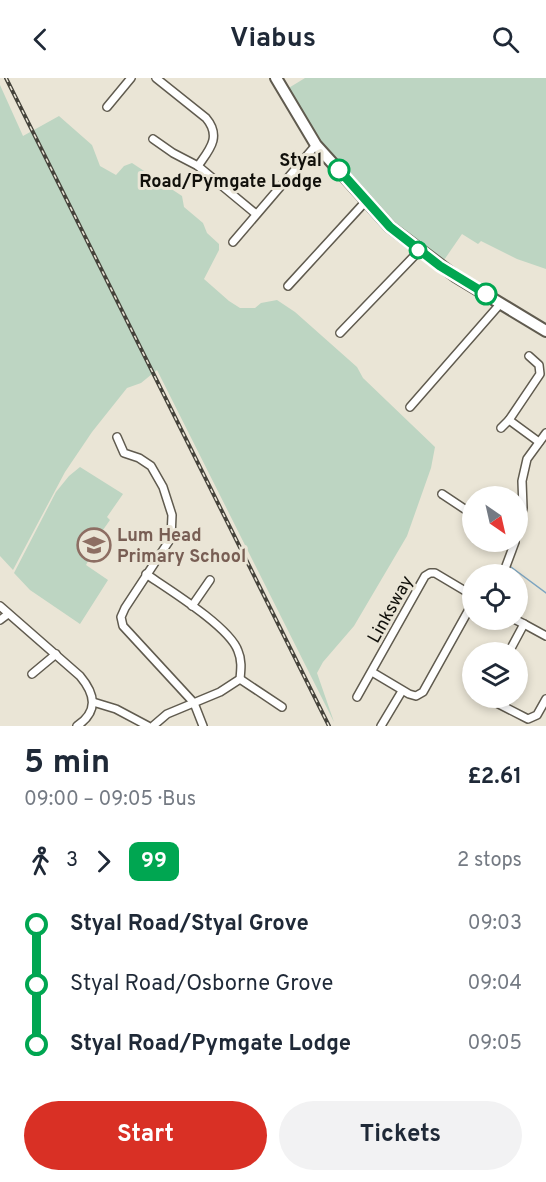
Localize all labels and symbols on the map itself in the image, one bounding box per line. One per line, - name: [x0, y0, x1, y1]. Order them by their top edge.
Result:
- place label: Styal Road/Pymgate Lodge: [139, 150, 322, 194]
- marker: Styal Road/Pymgate Lodge: [328, 159, 350, 181]
- unlabelled marker: [409, 241, 427, 259]
- unlabelled marker: [475, 283, 497, 305]
- north arrow: [462, 486, 528, 552]
- place label: Lum Head Primary School: [117, 525, 246, 569]
- school or university icon: Lum Head Primary School: [76, 527, 112, 563]
- street label: Linksway: [363, 572, 419, 648]

